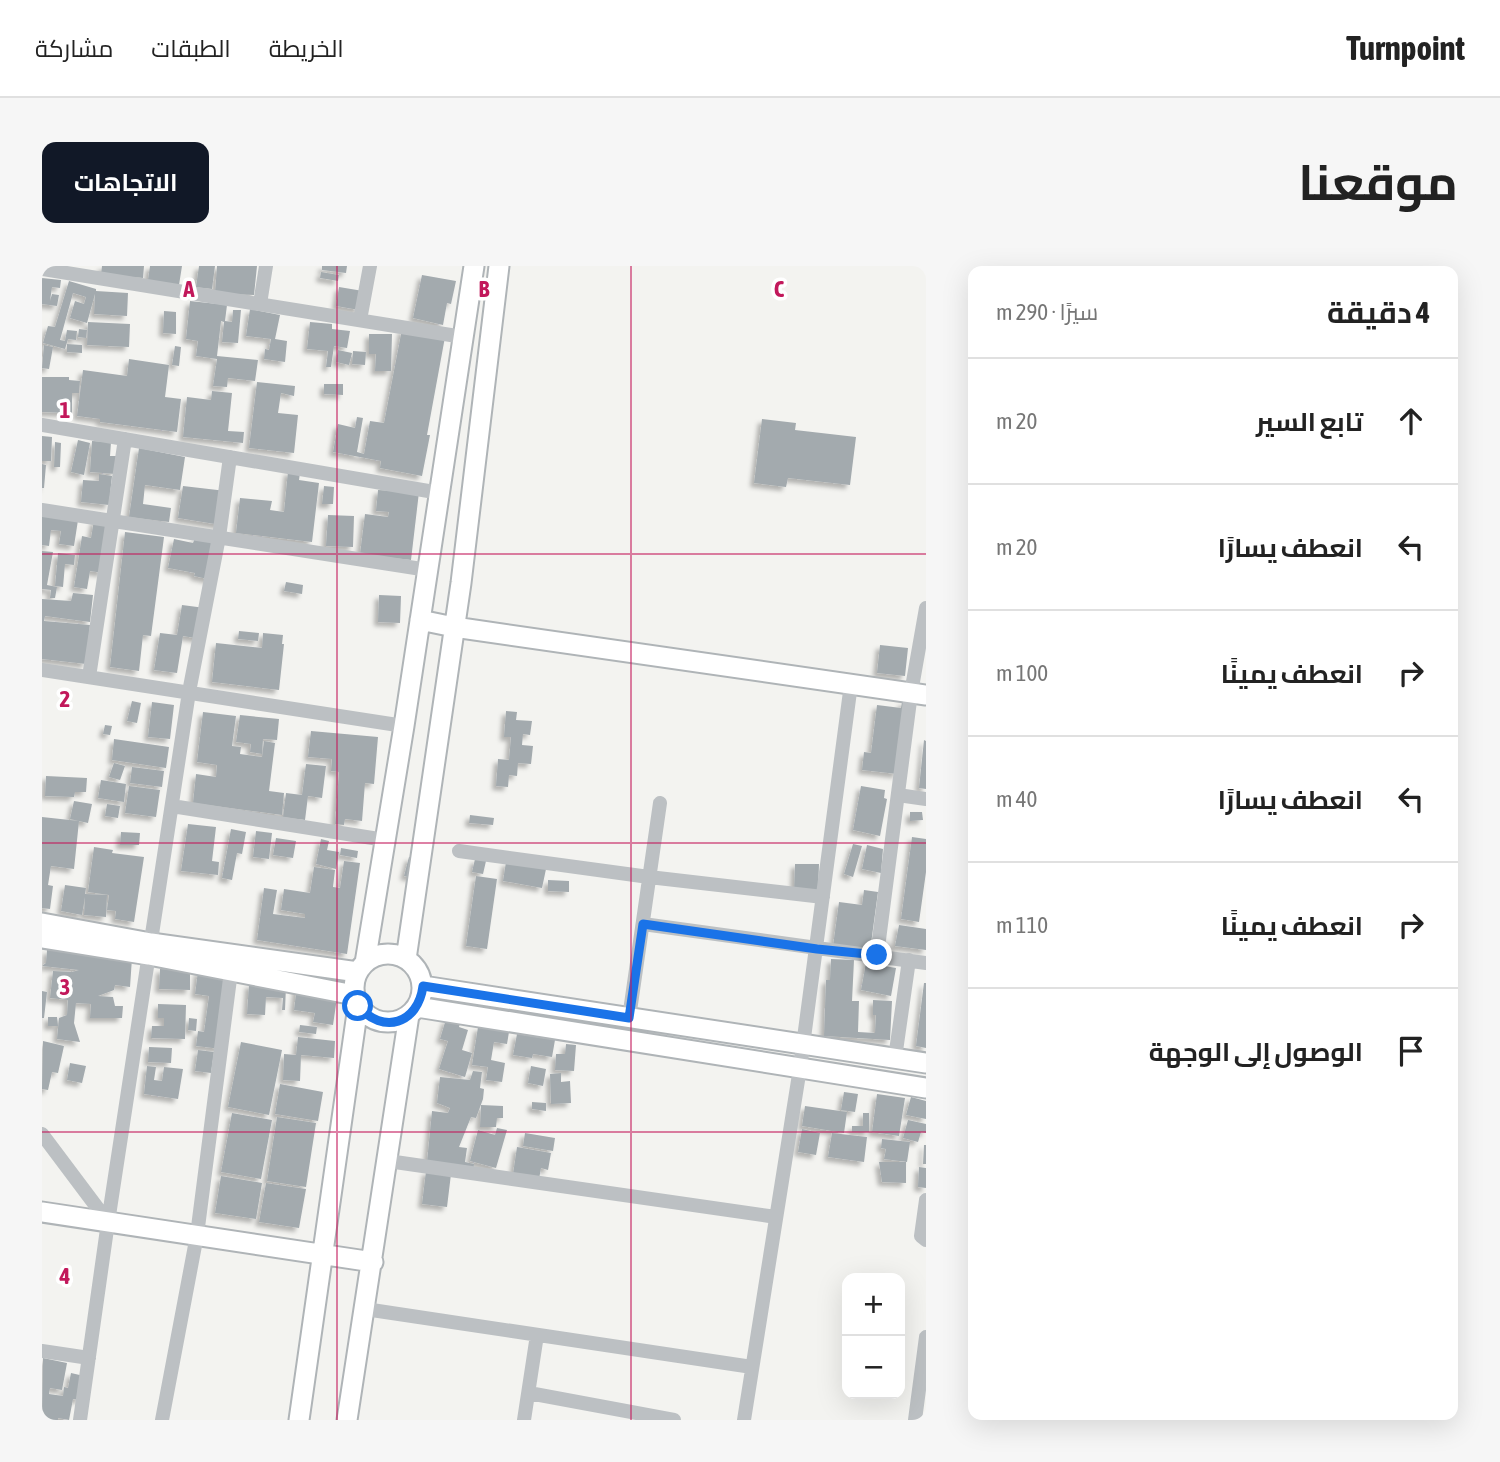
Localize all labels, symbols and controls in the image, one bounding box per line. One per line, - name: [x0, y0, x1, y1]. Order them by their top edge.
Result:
- text: Turnpoint: [1346, 29, 1465, 67]
- text: مشاركة: [35, 35, 113, 62]
- text: الطبقات: [151, 35, 231, 62]
- text: الخريطة: [269, 35, 344, 62]
- button: الاتجاهات: [42, 142, 209, 223]
- text: موقعنا: [1298, 154, 1458, 210]
- text: A: [182, 276, 195, 302]
- text: B: [479, 276, 490, 302]
- text: C: [774, 276, 785, 302]
- text: 4 دقيقة: [1327, 295, 1430, 329]
- text: سيرًا · 290 m: [996, 299, 1098, 325]
- text: 1: [60, 397, 71, 423]
- icon: ahead: [1392, 402, 1430, 440]
- text: تابع السير: [1256, 407, 1363, 437]
- text: 20 m: [996, 408, 1037, 434]
- icon: left: [1392, 528, 1430, 566]
- text: انعطف يسارًا: [1218, 533, 1363, 563]
- text: 20 m: [996, 534, 1037, 560]
- icon: right: [1392, 654, 1430, 692]
- text: انعطف يمينًا: [1221, 659, 1363, 689]
- text: 100 m: [996, 660, 1048, 686]
- text: 2: [60, 686, 70, 712]
- icon: left: [1392, 780, 1430, 818]
- text: انعطف يسارًا: [1218, 785, 1363, 815]
- text: 40 m: [996, 786, 1037, 812]
- icon: right: [1392, 906, 1430, 944]
- text: انعطف يمينًا: [1221, 911, 1363, 941]
- text: 110 m: [996, 912, 1048, 938]
- route end: [861, 939, 892, 970]
- text: 3: [60, 974, 70, 1000]
- route start: [342, 990, 373, 1021]
- icon: arrive: [1392, 1032, 1430, 1070]
- text: الوصول إلى الوجهة: [1149, 1037, 1363, 1067]
- text: 4: [59, 1263, 71, 1289]
- map controls: [842, 1273, 905, 1399]
- button: +: [842, 1273, 905, 1336]
- button: −: [842, 1336, 905, 1399]

